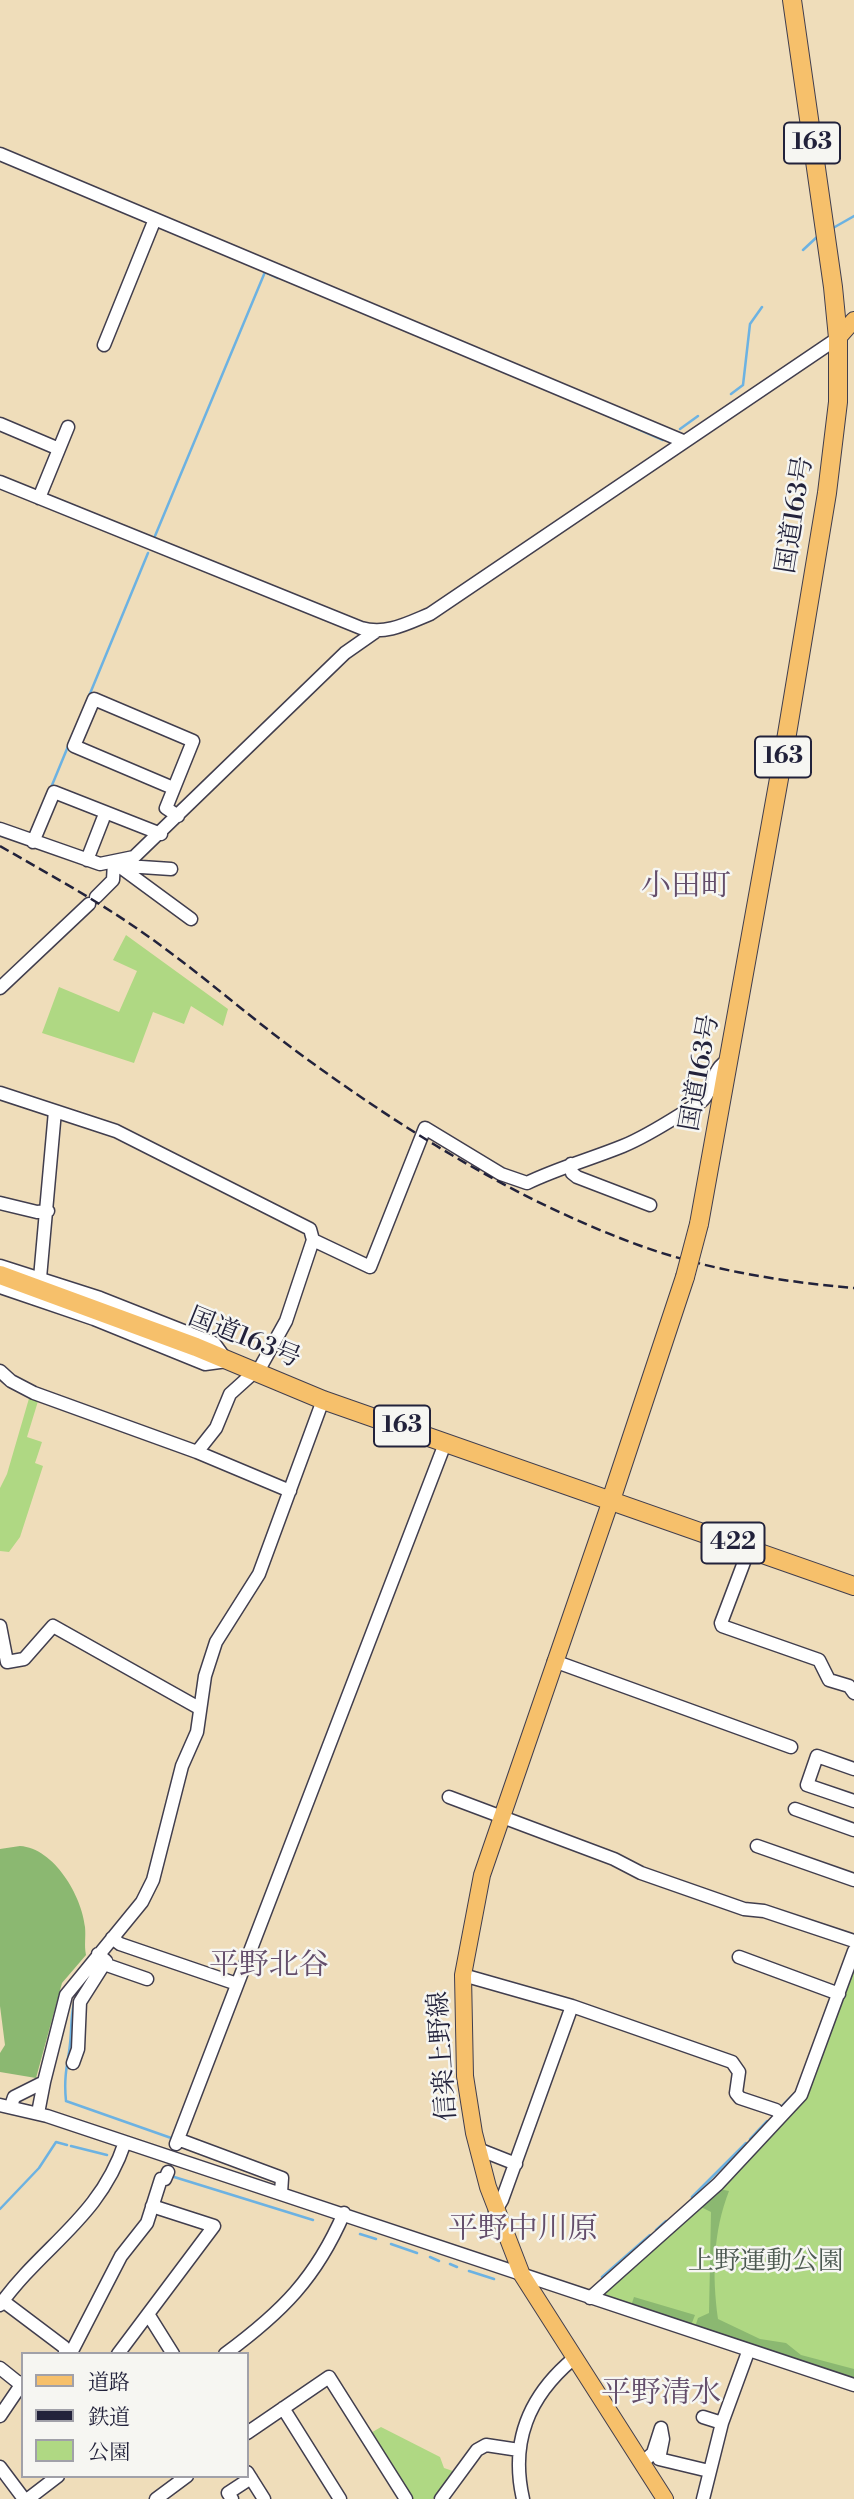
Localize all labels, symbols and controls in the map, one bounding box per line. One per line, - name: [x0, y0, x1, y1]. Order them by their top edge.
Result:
- road number: 163: [784, 122, 840, 163]
- street label: 国道163号: [771, 454, 821, 576]
- road number: 163: [755, 736, 811, 778]
- district label: 小田町: [641, 870, 731, 906]
- street label: 国道163号: [675, 1012, 727, 1134]
- street label: 国道163号: [183, 1302, 305, 1376]
- road number: 163: [374, 1406, 430, 1446]
- road number: 422: [702, 1522, 764, 1563]
- district label: 平野北谷: [209, 1949, 329, 1985]
- street label: 信楽上野線: [424, 1990, 464, 2122]
- district label: 平野中川原: [448, 2213, 598, 2249]
- park label: 上野運動公園: [688, 2247, 844, 2279]
- legend: [21, 2352, 248, 2478]
- text: 道路: [88, 2370, 130, 2396]
- district label: 平野清水: [601, 2377, 721, 2413]
- text: 鉄道: [88, 2405, 130, 2431]
- text: 公園: [88, 2440, 130, 2466]

